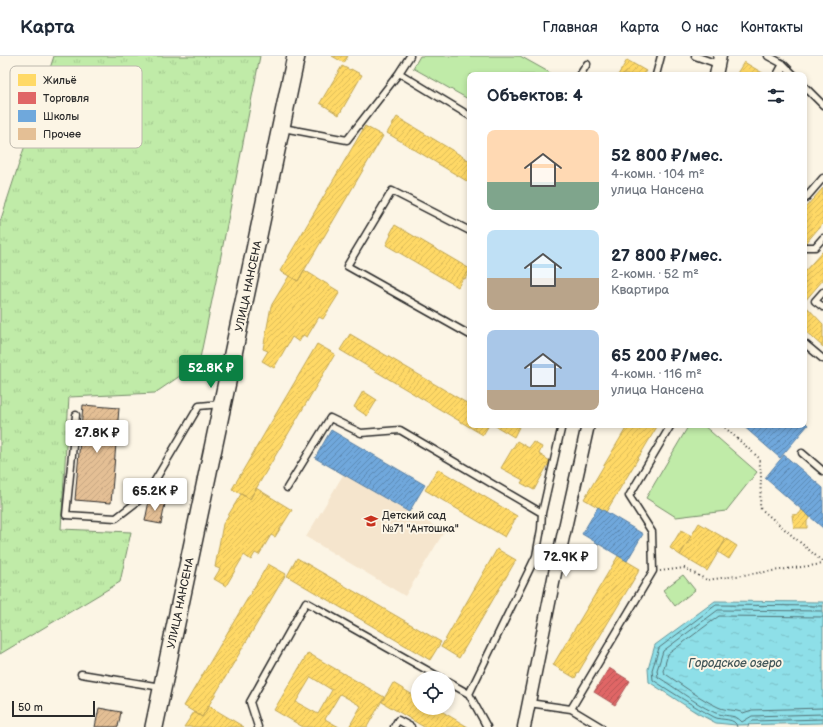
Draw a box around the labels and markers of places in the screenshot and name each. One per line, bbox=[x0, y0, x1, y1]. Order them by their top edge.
pin: 52.8K ₽ bbox=[174, 355, 248, 389]
pin: 27.8K ₽ bbox=[60, 420, 134, 454]
pin: 65.2K ₽ bbox=[118, 478, 192, 512]
place label: Детский сад №71 "Антошка" bbox=[382, 509, 459, 535]
school or university icon: Детский сад №71 "Антошка" bbox=[363, 513, 379, 529]
pin: 72.9K ₽ bbox=[529, 544, 603, 578]

